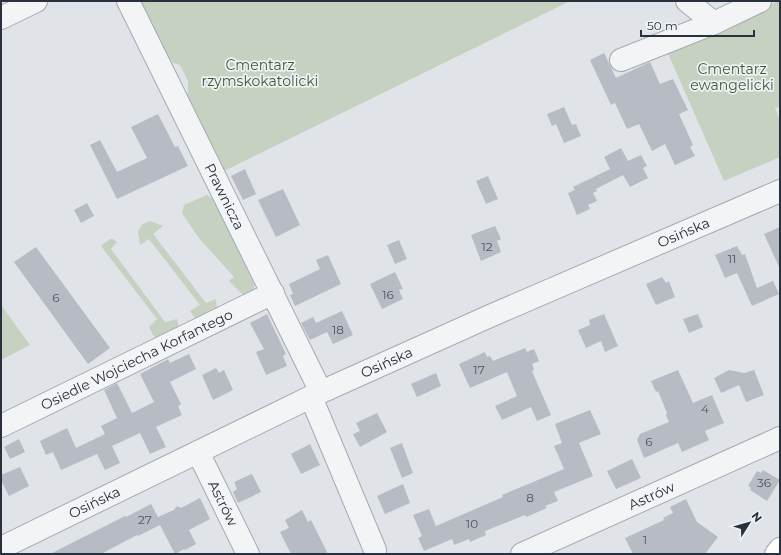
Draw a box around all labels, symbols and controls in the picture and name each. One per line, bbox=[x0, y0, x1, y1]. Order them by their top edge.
scale bar bbox=[641, 12, 754, 38]
text: 50 m bbox=[647, 18, 678, 33]
park label: Cmentarz rzymskokatolicki bbox=[202, 56, 318, 90]
park label: Cmentarz ewangelicki bbox=[690, 60, 774, 94]
street label: Prawnicza bbox=[201, 160, 248, 233]
street label: Osińska bbox=[655, 213, 712, 252]
house number: 12 bbox=[481, 239, 493, 254]
house number: 11 bbox=[728, 251, 736, 266]
house number: 16 bbox=[382, 287, 394, 302]
house number: 6 bbox=[52, 290, 60, 305]
street label: Osiedle Wojciecha Korfantego bbox=[38, 305, 236, 414]
house number: 18 bbox=[332, 322, 344, 337]
street label: Osińska bbox=[358, 343, 416, 382]
house number: 17 bbox=[473, 362, 485, 377]
house number: 4 bbox=[701, 401, 709, 416]
house number: 6 bbox=[645, 434, 653, 449]
house number: 36 bbox=[757, 475, 771, 490]
street label: Astrów bbox=[204, 477, 242, 530]
street label: Astrów bbox=[626, 477, 678, 514]
street label: Osińska bbox=[66, 482, 123, 523]
house number: 8 bbox=[526, 490, 534, 505]
north arrow bbox=[729, 503, 769, 543]
text: N bbox=[749, 509, 765, 525]
house number: 27 bbox=[138, 512, 152, 527]
house number: 10 bbox=[466, 516, 478, 531]
house number: 1 bbox=[643, 532, 647, 547]

